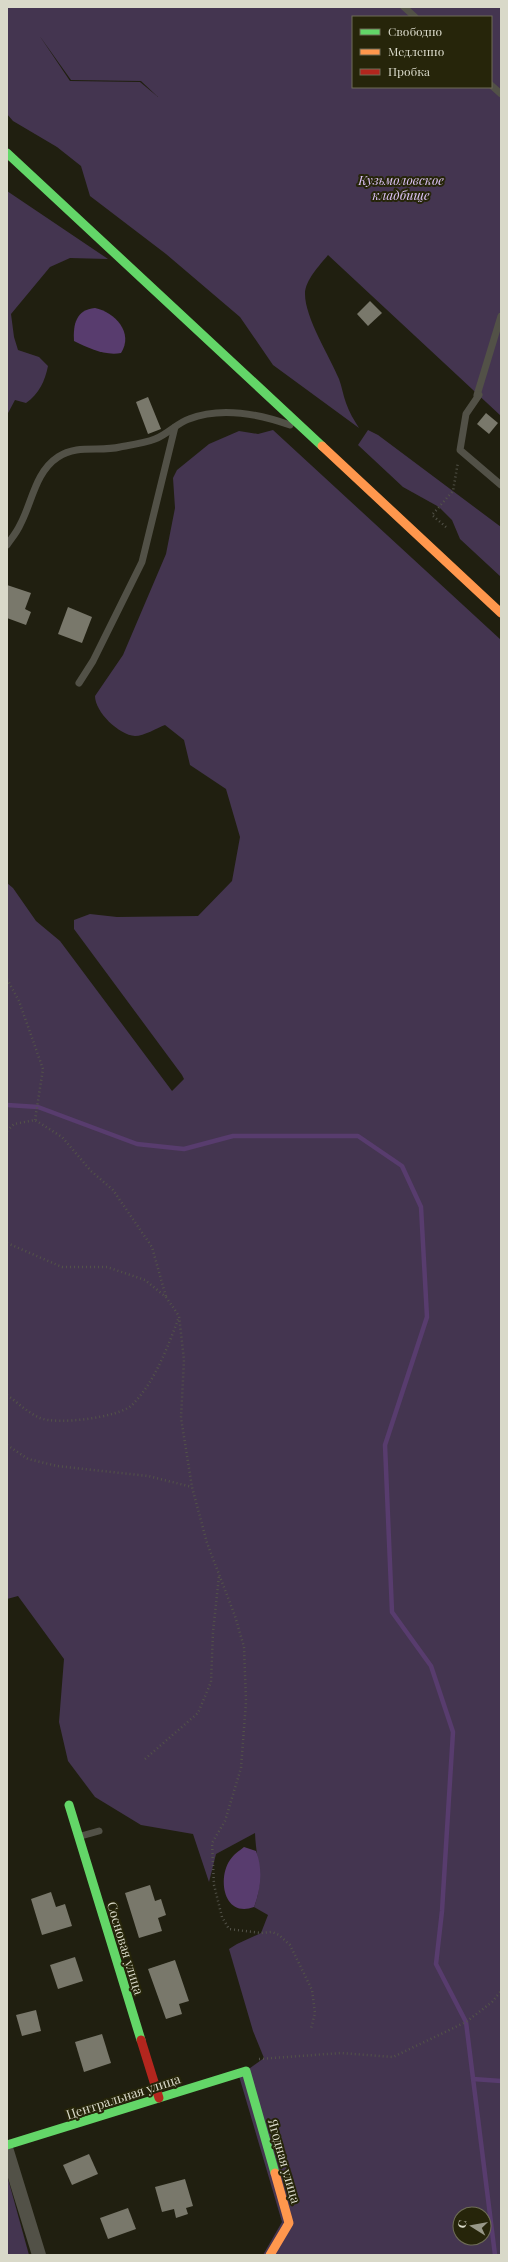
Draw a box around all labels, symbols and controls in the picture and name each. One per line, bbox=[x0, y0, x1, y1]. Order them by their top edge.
legend bbox=[352, 16, 492, 88]
text: Свободно bbox=[388, 23, 443, 39]
text: Медленно bbox=[388, 43, 445, 59]
text: Пробка bbox=[388, 63, 430, 79]
park label: Кузьмоловское кладбище bbox=[357, 171, 444, 203]
street label: Сосновая улица bbox=[104, 1899, 148, 1997]
street label: Центральная улица bbox=[64, 2069, 183, 2123]
street label: Ягодная улица bbox=[265, 2116, 305, 2206]
north arrow bbox=[452, 2206, 492, 2246]
text: С bbox=[454, 2219, 470, 2229]

